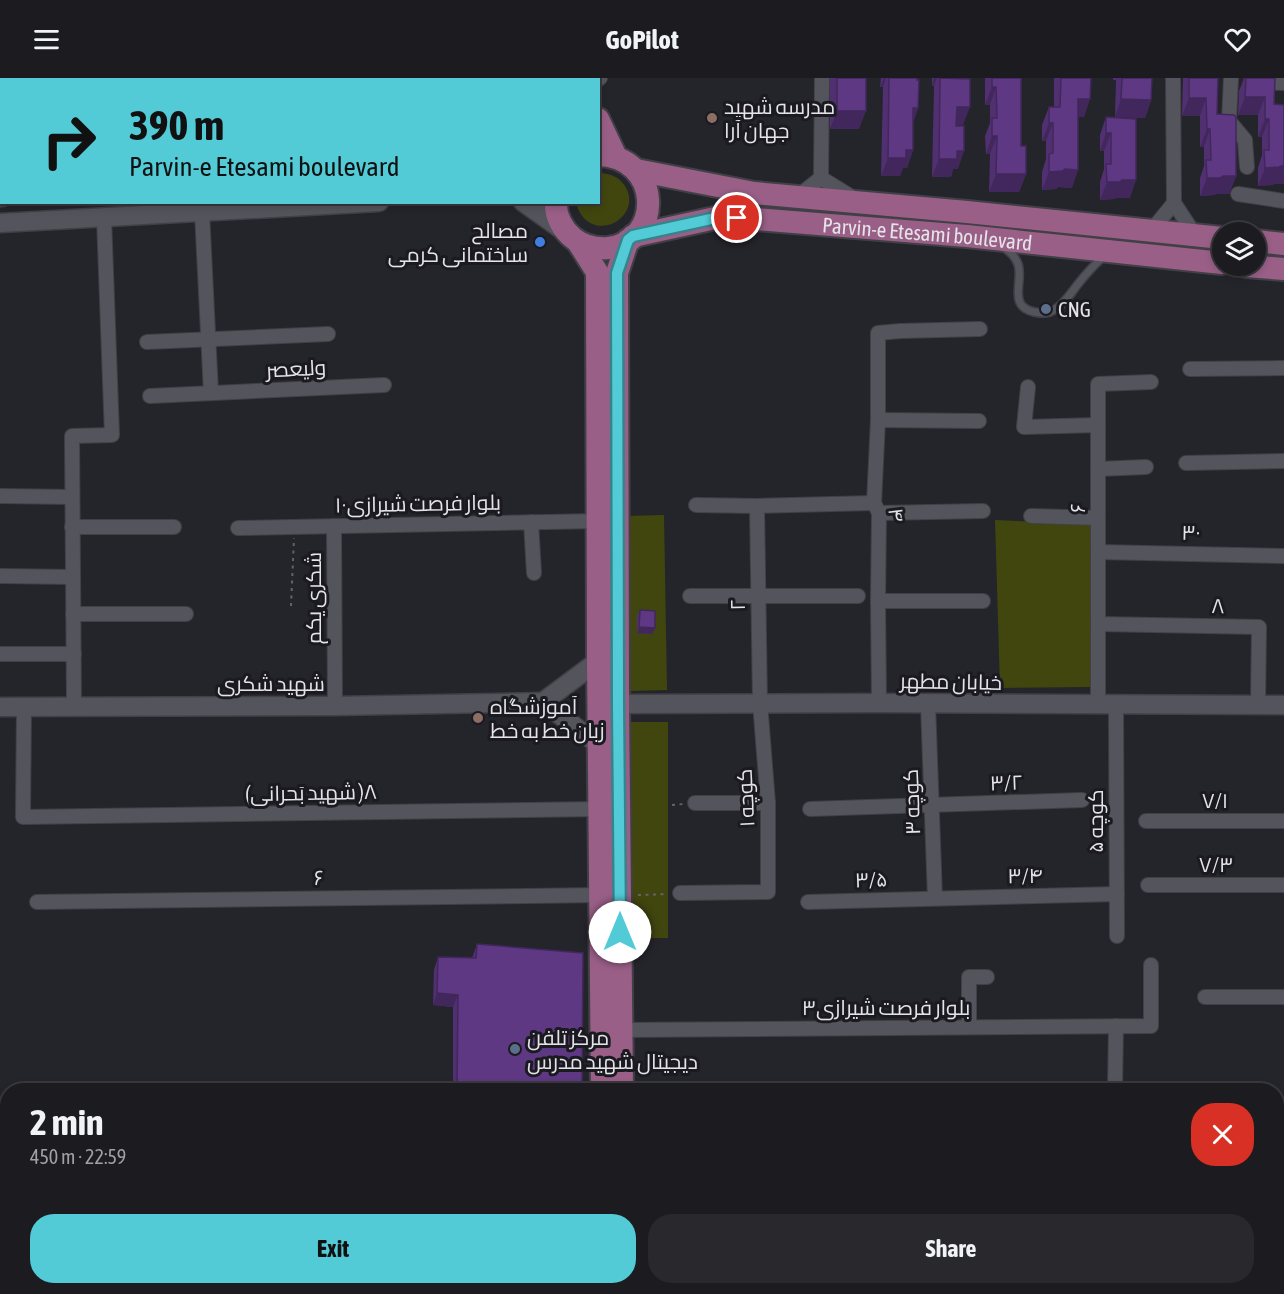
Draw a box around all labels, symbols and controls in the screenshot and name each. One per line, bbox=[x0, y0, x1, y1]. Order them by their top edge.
icon: menu bbox=[30, 23, 63, 56]
icon: heart bbox=[1221, 23, 1254, 56]
text: GoPilot bbox=[605, 24, 679, 55]
place label: مدرسه شهید جهان آرا bbox=[724, 94, 835, 144]
text: 390 m bbox=[129, 101, 224, 149]
icon: right bbox=[30, 102, 108, 180]
marker: مدرسه شهید جهان آرا bbox=[705, 111, 719, 125]
text: Parvin-e Etesami boulevard bbox=[129, 151, 400, 182]
pin bbox=[711, 192, 762, 243]
icon: arrive bbox=[720, 201, 753, 234]
street label: Parvin-e Etesami boulevard bbox=[821, 212, 1033, 255]
place label: مصالح ساختمانی کرمی bbox=[388, 218, 528, 268]
map controls bbox=[1212, 222, 1266, 276]
button: layers bbox=[1212, 222, 1266, 276]
marker: مصالح ساختمانی کرمی bbox=[533, 235, 547, 249]
place label: CNG bbox=[1058, 297, 1091, 321]
marker: CNG bbox=[1039, 302, 1053, 316]
street label: ولیعصر bbox=[264, 354, 327, 383]
street label: بلوار فرصت شیرازی۱۰ bbox=[335, 490, 501, 518]
street label: ۶ bbox=[1065, 503, 1089, 513]
street label: ۴ bbox=[884, 507, 910, 523]
street label: ۳۰ bbox=[1181, 520, 1201, 544]
street label: شکری یکم bbox=[301, 552, 328, 644]
street label: ۸ bbox=[1211, 593, 1225, 617]
street label: ۲ bbox=[725, 599, 749, 611]
street label: خیابان مطهر bbox=[899, 668, 1002, 696]
street label: شهید شکری bbox=[217, 671, 325, 697]
place label: آموزشگاه زبان خط به خط bbox=[490, 694, 604, 744]
marker: آموزشگاه زبان خط به خط bbox=[471, 711, 485, 725]
street label: کوچه ۱ bbox=[731, 768, 762, 828]
street label: کوچه ۳ bbox=[898, 768, 927, 835]
street label: ۳/۲ bbox=[989, 769, 1023, 795]
street label: (شهید بَحرانی )۸ bbox=[245, 779, 377, 807]
street label: ۷/۱ bbox=[1202, 788, 1228, 812]
street label: کوچه ۵ bbox=[1083, 789, 1110, 853]
street label: ۷/۳ bbox=[1199, 852, 1233, 876]
street label: ۳/۴ bbox=[1007, 863, 1043, 887]
street label: ۶ bbox=[314, 865, 324, 889]
street label: ۳/۵ bbox=[854, 866, 888, 892]
position arrow bbox=[588, 900, 652, 964]
street label: ۳بلوار فرصت شیرازی bbox=[802, 995, 970, 1021]
place label: مرکز تلفن دیجیتال شهید مدرس bbox=[527, 1025, 698, 1075]
marker: مرکز تلفن دیجیتال شهید مدرس bbox=[508, 1042, 522, 1056]
text: 2 min bbox=[30, 1101, 104, 1143]
button: close bbox=[1191, 1103, 1254, 1166]
text: 450 m · 22:59 bbox=[30, 1145, 126, 1168]
button: Exit bbox=[30, 1214, 636, 1283]
button: Share bbox=[648, 1214, 1254, 1283]

